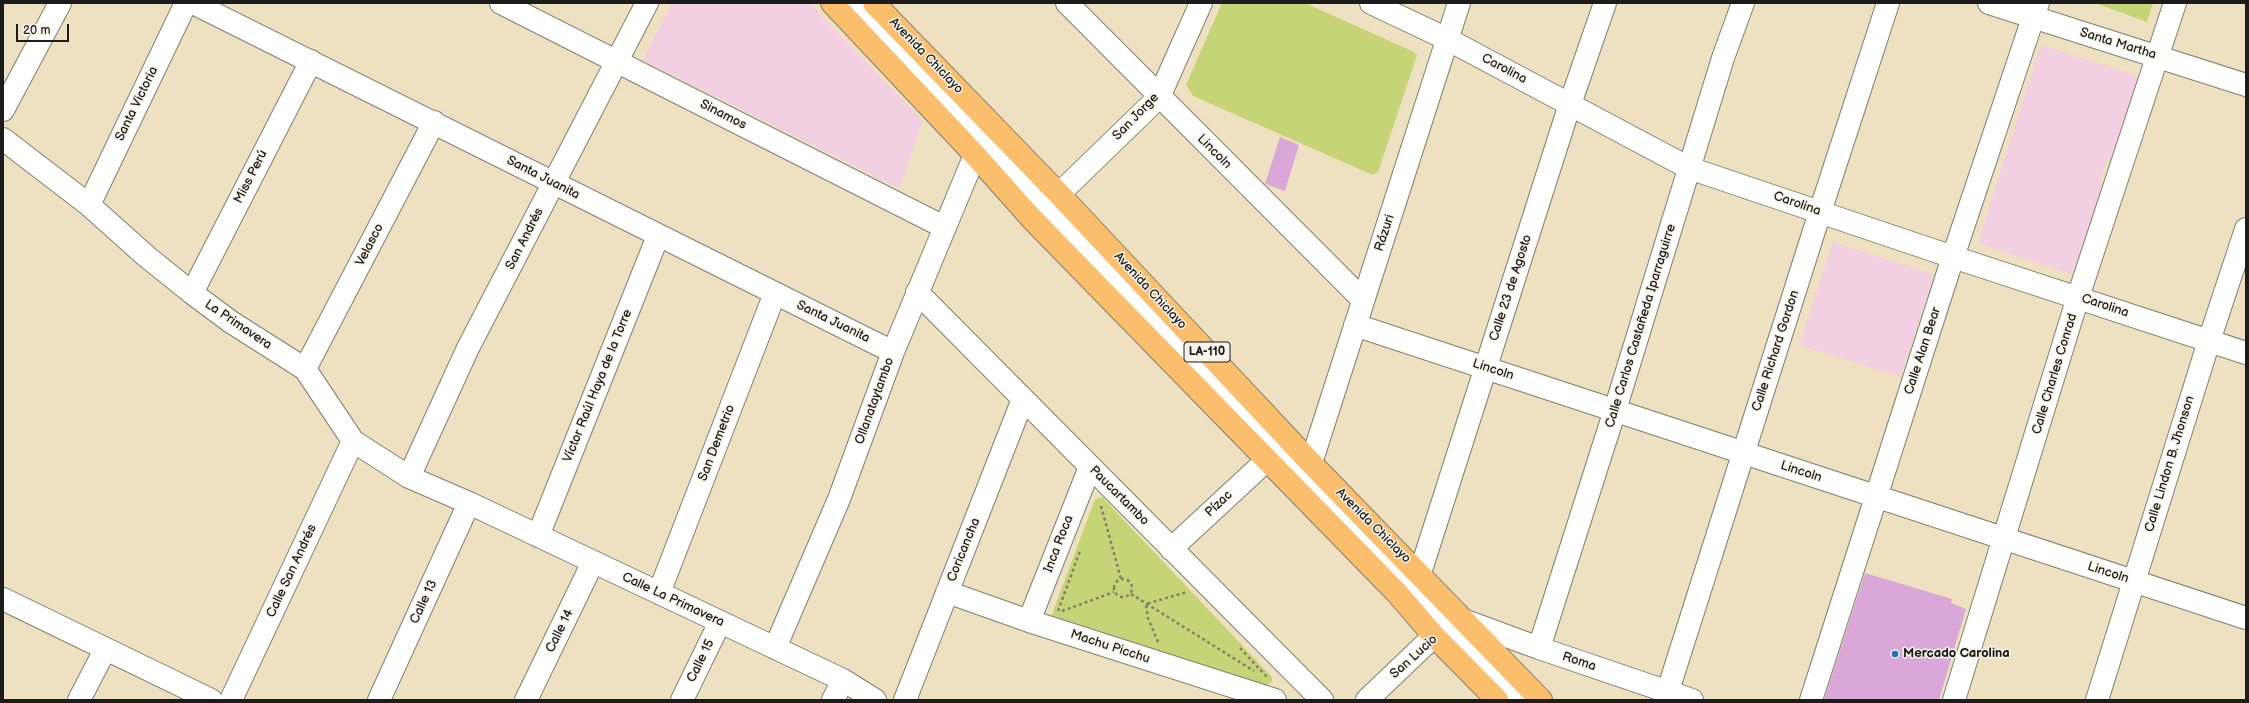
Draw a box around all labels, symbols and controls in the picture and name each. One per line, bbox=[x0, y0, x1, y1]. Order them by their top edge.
street label: Avenida Chiclayo bbox=[886, 15, 966, 97]
scale bar bbox=[18, 16, 71, 42]
text: 20 m bbox=[23, 23, 50, 38]
street label: Santa Martha bbox=[2078, 25, 2158, 63]
street label: Carolina bbox=[1479, 51, 1529, 87]
street label: Santa Victoria bbox=[112, 64, 162, 144]
street label: San Jorge bbox=[1110, 90, 1162, 144]
street label: Sinamos bbox=[697, 97, 749, 133]
street label: Lincoln bbox=[1194, 132, 1234, 172]
street label: Miss Perú bbox=[231, 148, 271, 206]
street label: Santa Juanita bbox=[504, 153, 582, 203]
street label: Carolina bbox=[1771, 189, 1823, 219]
street label: San Andrés bbox=[503, 205, 547, 273]
street label: Rázuri bbox=[1372, 213, 1398, 253]
street label: Velasco bbox=[353, 221, 387, 269]
street label: Calle Carlos Castañeda Iparraguirre bbox=[1602, 222, 1680, 430]
street label: Calle 23 de Agosto bbox=[1486, 233, 1536, 343]
street label: Avenida Chiclayo bbox=[1110, 249, 1190, 333]
street label: Calle Richard Gordon bbox=[1749, 288, 1803, 414]
street label: Carolina bbox=[2079, 291, 2131, 321]
street label: La Primavera bbox=[201, 297, 275, 353]
street label: Santa Juanita bbox=[794, 298, 872, 346]
street label: Calle Alan Bear bbox=[1901, 305, 1945, 397]
street label: Víctor Raúl Haya de la Torre bbox=[560, 307, 636, 465]
street label: Calle Charles Conrad bbox=[2029, 312, 2081, 436]
road number: LA-110 bbox=[1184, 342, 1230, 362]
street label: Ollanataytambo bbox=[852, 356, 898, 446]
street label: Lincoln bbox=[1470, 356, 1516, 384]
street label: Calle Lindon B. Jhonson bbox=[2142, 394, 2198, 534]
street label: San Demetrio bbox=[695, 403, 739, 483]
street label: Lincoln bbox=[1778, 458, 1824, 486]
street label: Paucartambo bbox=[1086, 463, 1152, 529]
street label: Avenida Chiclayo bbox=[1332, 485, 1414, 567]
street label: Pízac bbox=[1202, 488, 1236, 520]
street label: Inca Roca bbox=[1041, 513, 1077, 575]
street label: Coricancha bbox=[944, 516, 984, 584]
street label: Calle San Andrés bbox=[264, 522, 320, 620]
street label: Lincoln bbox=[2085, 559, 2131, 587]
street label: Calle La Primavera bbox=[619, 569, 727, 631]
street label: Calle 13 bbox=[407, 578, 441, 626]
street label: Calle 14 bbox=[543, 607, 577, 655]
street label: Machu Picchu bbox=[1068, 627, 1152, 667]
street label: San Lucio bbox=[1387, 632, 1441, 682]
street label: Calle 15 bbox=[684, 637, 718, 685]
place label: Mercado Carolina bbox=[1903, 646, 2010, 662]
street label: Roma bbox=[1560, 649, 1598, 675]
marker: Mercado Carolina bbox=[1890, 649, 1900, 659]

